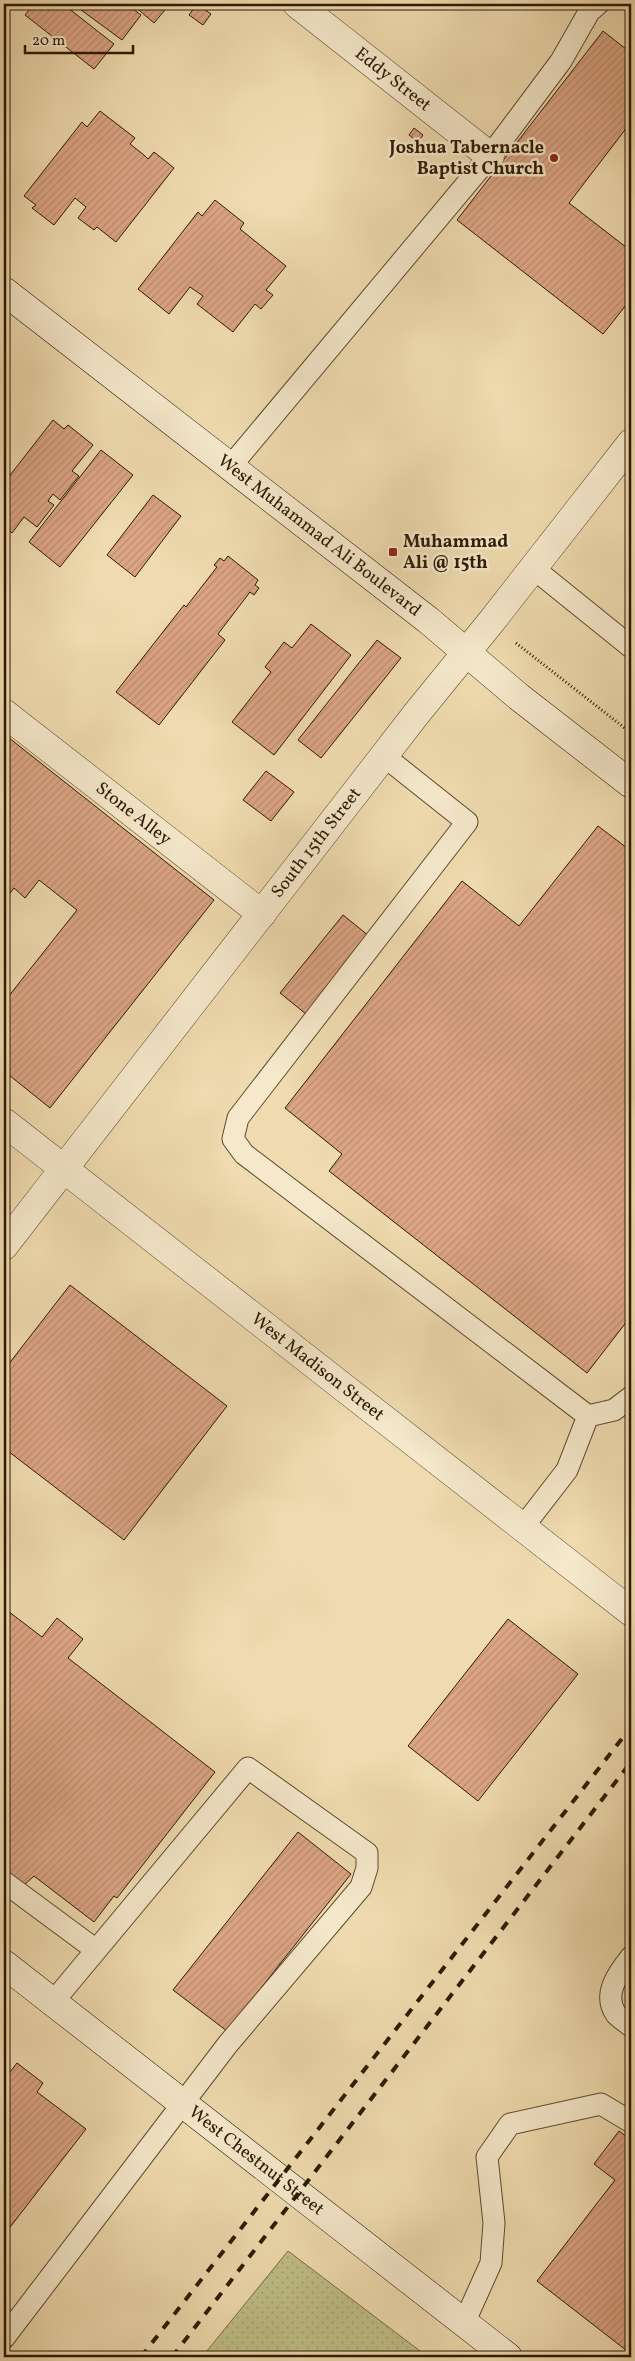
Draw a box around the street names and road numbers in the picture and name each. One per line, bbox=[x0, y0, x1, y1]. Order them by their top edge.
street label: Eddy Street bbox=[349, 41, 436, 118]
street label: West Muhammad Ali Boulevard bbox=[212, 449, 426, 623]
street label: Stone Alley bbox=[90, 776, 177, 852]
street label: South 15th Street bbox=[265, 782, 367, 903]
street label: West Madison Street bbox=[246, 1307, 390, 1427]
street label: West Chestnut Street bbox=[183, 2100, 329, 2222]

